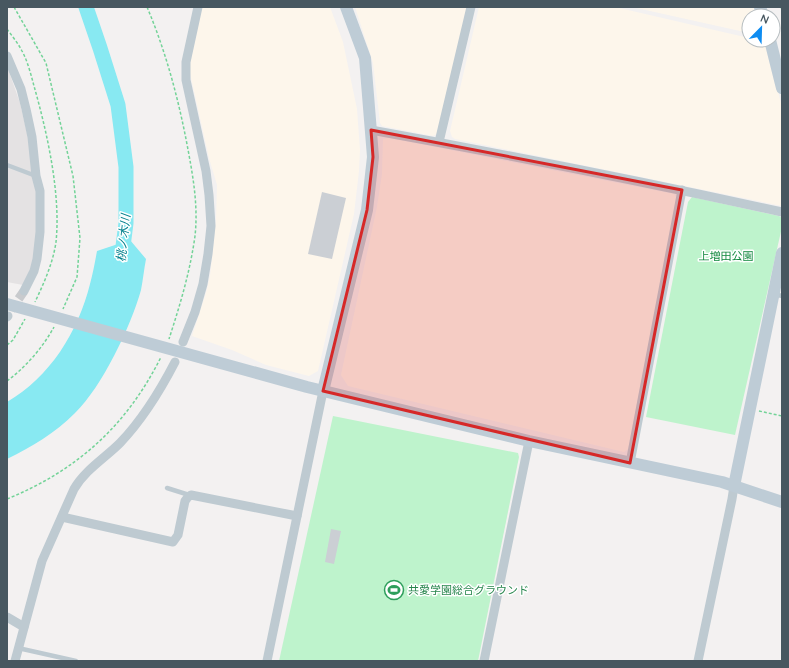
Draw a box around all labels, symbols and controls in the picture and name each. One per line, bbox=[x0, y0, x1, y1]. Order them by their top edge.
north arrow bbox=[741, 8, 781, 48]
text: N bbox=[758, 11, 771, 27]
water label: 桃ノ木川 bbox=[113, 211, 133, 263]
park label: 上増田公園 bbox=[699, 249, 754, 263]
sports icon: 共愛学園総合グラウンド bbox=[383, 579, 405, 601]
place label: 共愛学園総合グラウンド bbox=[408, 583, 529, 597]

